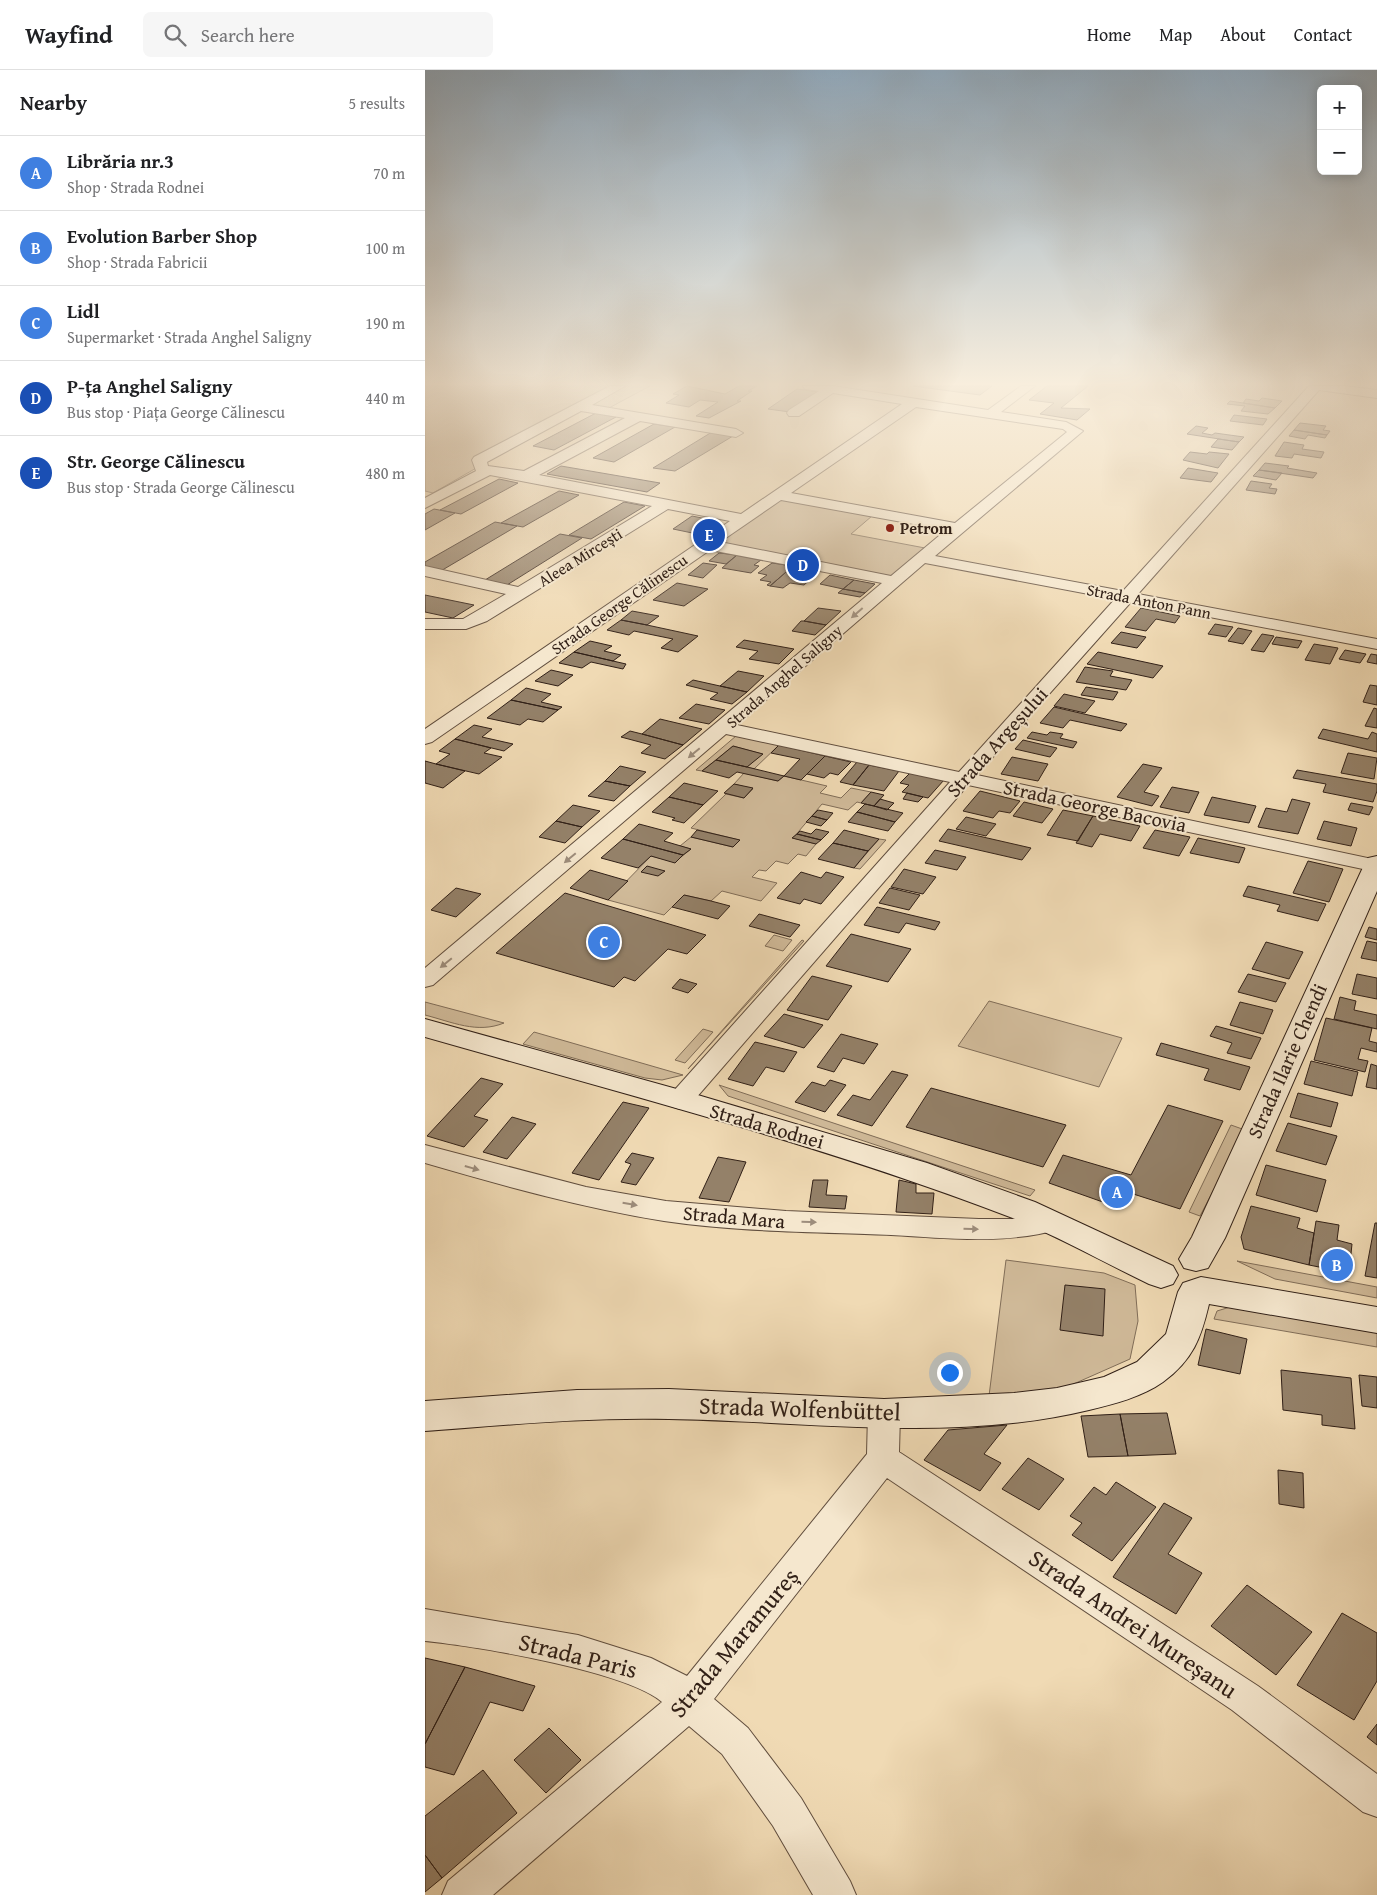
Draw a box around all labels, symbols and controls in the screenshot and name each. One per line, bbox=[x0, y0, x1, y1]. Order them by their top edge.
search box bbox=[143, 12, 493, 57]
text: Wayfind bbox=[25, 17, 113, 52]
icon: search bbox=[161, 21, 189, 49]
text: Search here bbox=[201, 21, 295, 49]
text: Home bbox=[1087, 21, 1131, 48]
text: Map bbox=[1159, 21, 1192, 48]
text: About bbox=[1220, 21, 1266, 48]
text: Contact bbox=[1294, 21, 1352, 48]
map controls bbox=[1317, 85, 1362, 175]
button: + bbox=[1317, 85, 1362, 130]
text: Nearby bbox=[20, 87, 87, 118]
text: 5 results bbox=[348, 91, 405, 115]
button: − bbox=[1317, 130, 1362, 175]
text: Librăria nr.3 bbox=[67, 147, 174, 175]
text: A bbox=[31, 161, 41, 185]
text: 70 m bbox=[373, 161, 405, 185]
text: Shop · Strada Rodnei bbox=[67, 175, 204, 199]
text: Evolution Barber Shop bbox=[67, 222, 257, 250]
text: B bbox=[31, 236, 41, 260]
text: 100 m bbox=[365, 236, 405, 260]
text: Shop · Strada Fabricii bbox=[67, 250, 208, 274]
text: Lidl bbox=[67, 297, 100, 325]
text: C bbox=[31, 311, 41, 335]
text: 190 m bbox=[365, 311, 405, 335]
text: Supermarket · Strada Anghel Saligny bbox=[67, 325, 312, 349]
text: P-ța Anghel Saligny bbox=[67, 372, 233, 400]
text: D bbox=[31, 386, 41, 410]
text: 440 m bbox=[365, 386, 405, 410]
text: Bus stop · Piața George Călinescu bbox=[67, 400, 285, 424]
text: Str. George Călinescu bbox=[67, 447, 245, 475]
text: E bbox=[32, 461, 40, 485]
text: 480 m bbox=[365, 461, 405, 485]
text: Bus stop · Strada George Călinescu bbox=[67, 475, 295, 499]
pin: E bbox=[693, 516, 725, 554]
place label: Petrom bbox=[900, 516, 953, 540]
street label: Aleea Mircești bbox=[533, 521, 627, 592]
marker: Petrom bbox=[884, 522, 896, 534]
pin: D bbox=[787, 546, 819, 584]
street label: Strada George Călinescu bbox=[546, 548, 692, 660]
street label: Strada Anton Pann bbox=[1085, 577, 1213, 625]
one-way arrow bbox=[852, 607, 864, 619]
street label: Strada Anghel Saligny bbox=[720, 619, 848, 733]
street label: Strada Argeșului bbox=[939, 680, 1054, 803]
one-way arrow bbox=[688, 748, 701, 759]
street label: Strada George Bacovia bbox=[1001, 772, 1190, 839]
one-way arrow bbox=[564, 853, 577, 864]
pin: C bbox=[588, 923, 620, 961]
one-way arrow bbox=[440, 958, 453, 969]
street label: Strada Ilarie Chendi bbox=[1239, 978, 1334, 1143]
street label: Strada Rodnei bbox=[707, 1095, 828, 1156]
one-way arrow bbox=[464, 1164, 479, 1172]
pin: A bbox=[1101, 1173, 1133, 1211]
street label: Strada Mara bbox=[682, 1198, 787, 1235]
one-way arrow bbox=[622, 1201, 638, 1209]
one-way arrow bbox=[801, 1219, 817, 1227]
one-way arrow bbox=[964, 1225, 980, 1233]
pin: B bbox=[1321, 1246, 1353, 1284]
your location bbox=[937, 1360, 963, 1386]
street label: Strada Wolfenbüttel bbox=[699, 1387, 902, 1430]
street label: Strada Andrei Mureșanu bbox=[1022, 1541, 1245, 1707]
street label: Strada Maramureș bbox=[661, 1560, 807, 1725]
street label: Strada Paris bbox=[515, 1624, 641, 1687]

